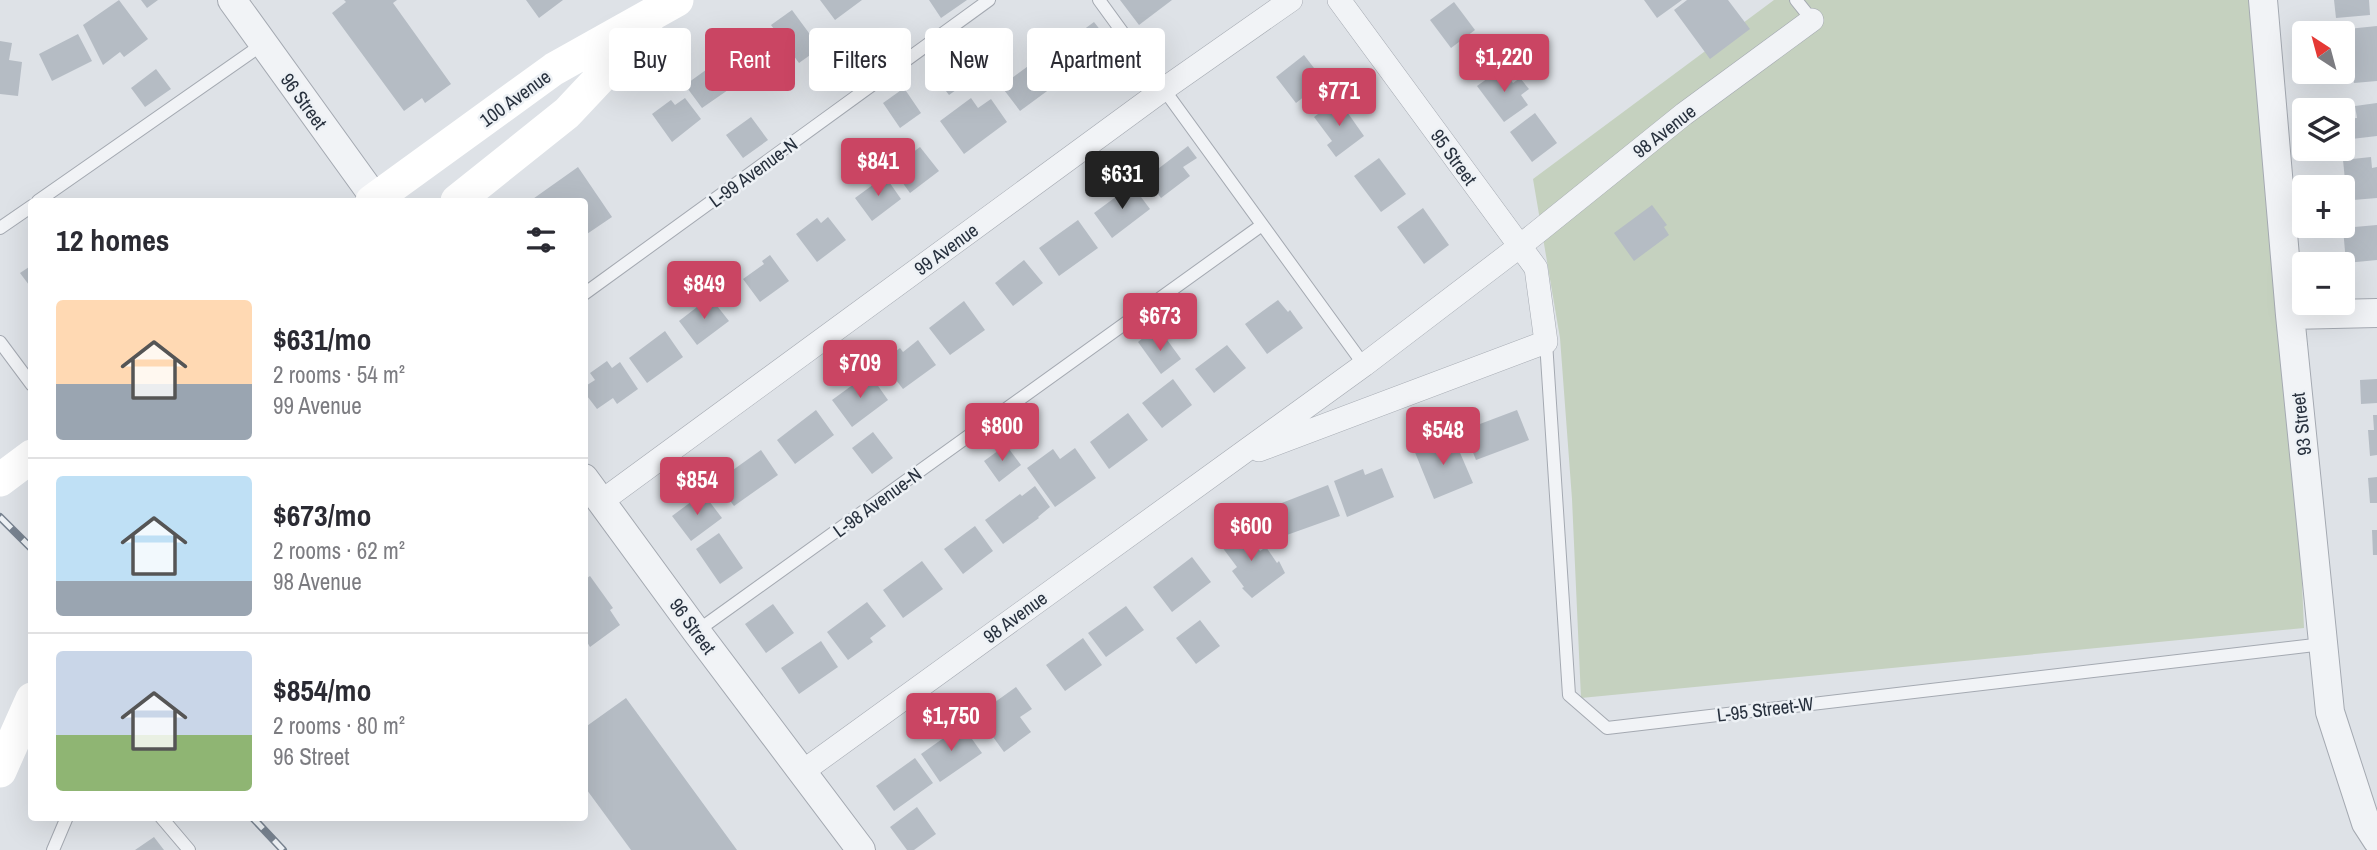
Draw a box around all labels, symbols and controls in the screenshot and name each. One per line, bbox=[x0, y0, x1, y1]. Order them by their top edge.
north arrow bbox=[2292, 21, 2356, 84]
map controls bbox=[2292, 21, 2355, 315]
chip: Buy bbox=[609, 28, 691, 91]
chip: Rent bbox=[705, 28, 795, 91]
chip: Filters bbox=[809, 28, 911, 91]
chip: New bbox=[925, 28, 1013, 91]
chip: Apartment bbox=[1027, 28, 1165, 91]
pin: $1,220 bbox=[1447, 34, 1561, 94]
text: $1,220 bbox=[1475, 41, 1533, 72]
street label: 100 Avenue bbox=[474, 63, 556, 133]
street label: 96 Street bbox=[275, 68, 333, 135]
pin: $771 bbox=[1298, 68, 1380, 128]
text: $771 bbox=[1318, 75, 1360, 106]
street label: 98 Avenue bbox=[1627, 98, 1701, 164]
button: layers bbox=[2292, 98, 2355, 161]
street label: 95 Street bbox=[1425, 124, 1483, 191]
street label: L-99 Avenue-N bbox=[703, 131, 803, 213]
pin: $841 bbox=[837, 138, 919, 198]
text: $841 bbox=[857, 145, 899, 176]
pin: $631 bbox=[1081, 152, 1163, 211]
text: $631 bbox=[1101, 158, 1143, 189]
button: + bbox=[2292, 175, 2355, 238]
street label: 99 Avenue bbox=[909, 217, 983, 281]
text: 12 homes bbox=[56, 220, 170, 260]
icon: filters bbox=[522, 221, 560, 259]
button: − bbox=[2292, 252, 2355, 315]
pin: $849 bbox=[663, 262, 745, 321]
text: $849 bbox=[683, 268, 725, 299]
pin: $673 bbox=[1119, 294, 1201, 353]
text: $673 bbox=[1139, 300, 1181, 331]
text: $631/mo bbox=[273, 319, 371, 359]
icon: home bbox=[112, 328, 196, 412]
pin: $709 bbox=[819, 340, 901, 400]
text: $709 bbox=[839, 347, 881, 378]
text: 2 rooms · 54 m² bbox=[273, 359, 405, 390]
text: 99 Avenue bbox=[273, 390, 362, 421]
street label: 93 Street bbox=[2285, 391, 2317, 457]
pin: $800 bbox=[961, 404, 1043, 463]
pin: $548 bbox=[1402, 407, 1484, 467]
text: $800 bbox=[981, 410, 1023, 441]
text: $548 bbox=[1422, 414, 1464, 445]
pin: $854 bbox=[656, 458, 738, 517]
street label: L-98 Avenue-N bbox=[827, 461, 927, 543]
text: $854 bbox=[676, 464, 718, 495]
text: $673/mo bbox=[273, 495, 371, 535]
icon: home bbox=[112, 504, 196, 588]
pin: $600 bbox=[1210, 504, 1292, 563]
text: $600 bbox=[1230, 510, 1272, 541]
text: 2 rooms · 62 m² bbox=[273, 535, 405, 566]
text: 98 Avenue bbox=[273, 566, 362, 597]
street label: 98 Avenue bbox=[978, 585, 1052, 649]
street label: 96 Street bbox=[664, 593, 722, 660]
text: $854/mo bbox=[273, 670, 371, 710]
icon: home bbox=[112, 679, 196, 763]
street label: L-95 Street-W bbox=[1715, 690, 1815, 728]
pin: $1,750 bbox=[894, 694, 1008, 753]
text: $1,750 bbox=[922, 700, 980, 731]
text: 2 rooms · 80 m² bbox=[273, 710, 405, 741]
text: 96 Street bbox=[273, 741, 350, 772]

